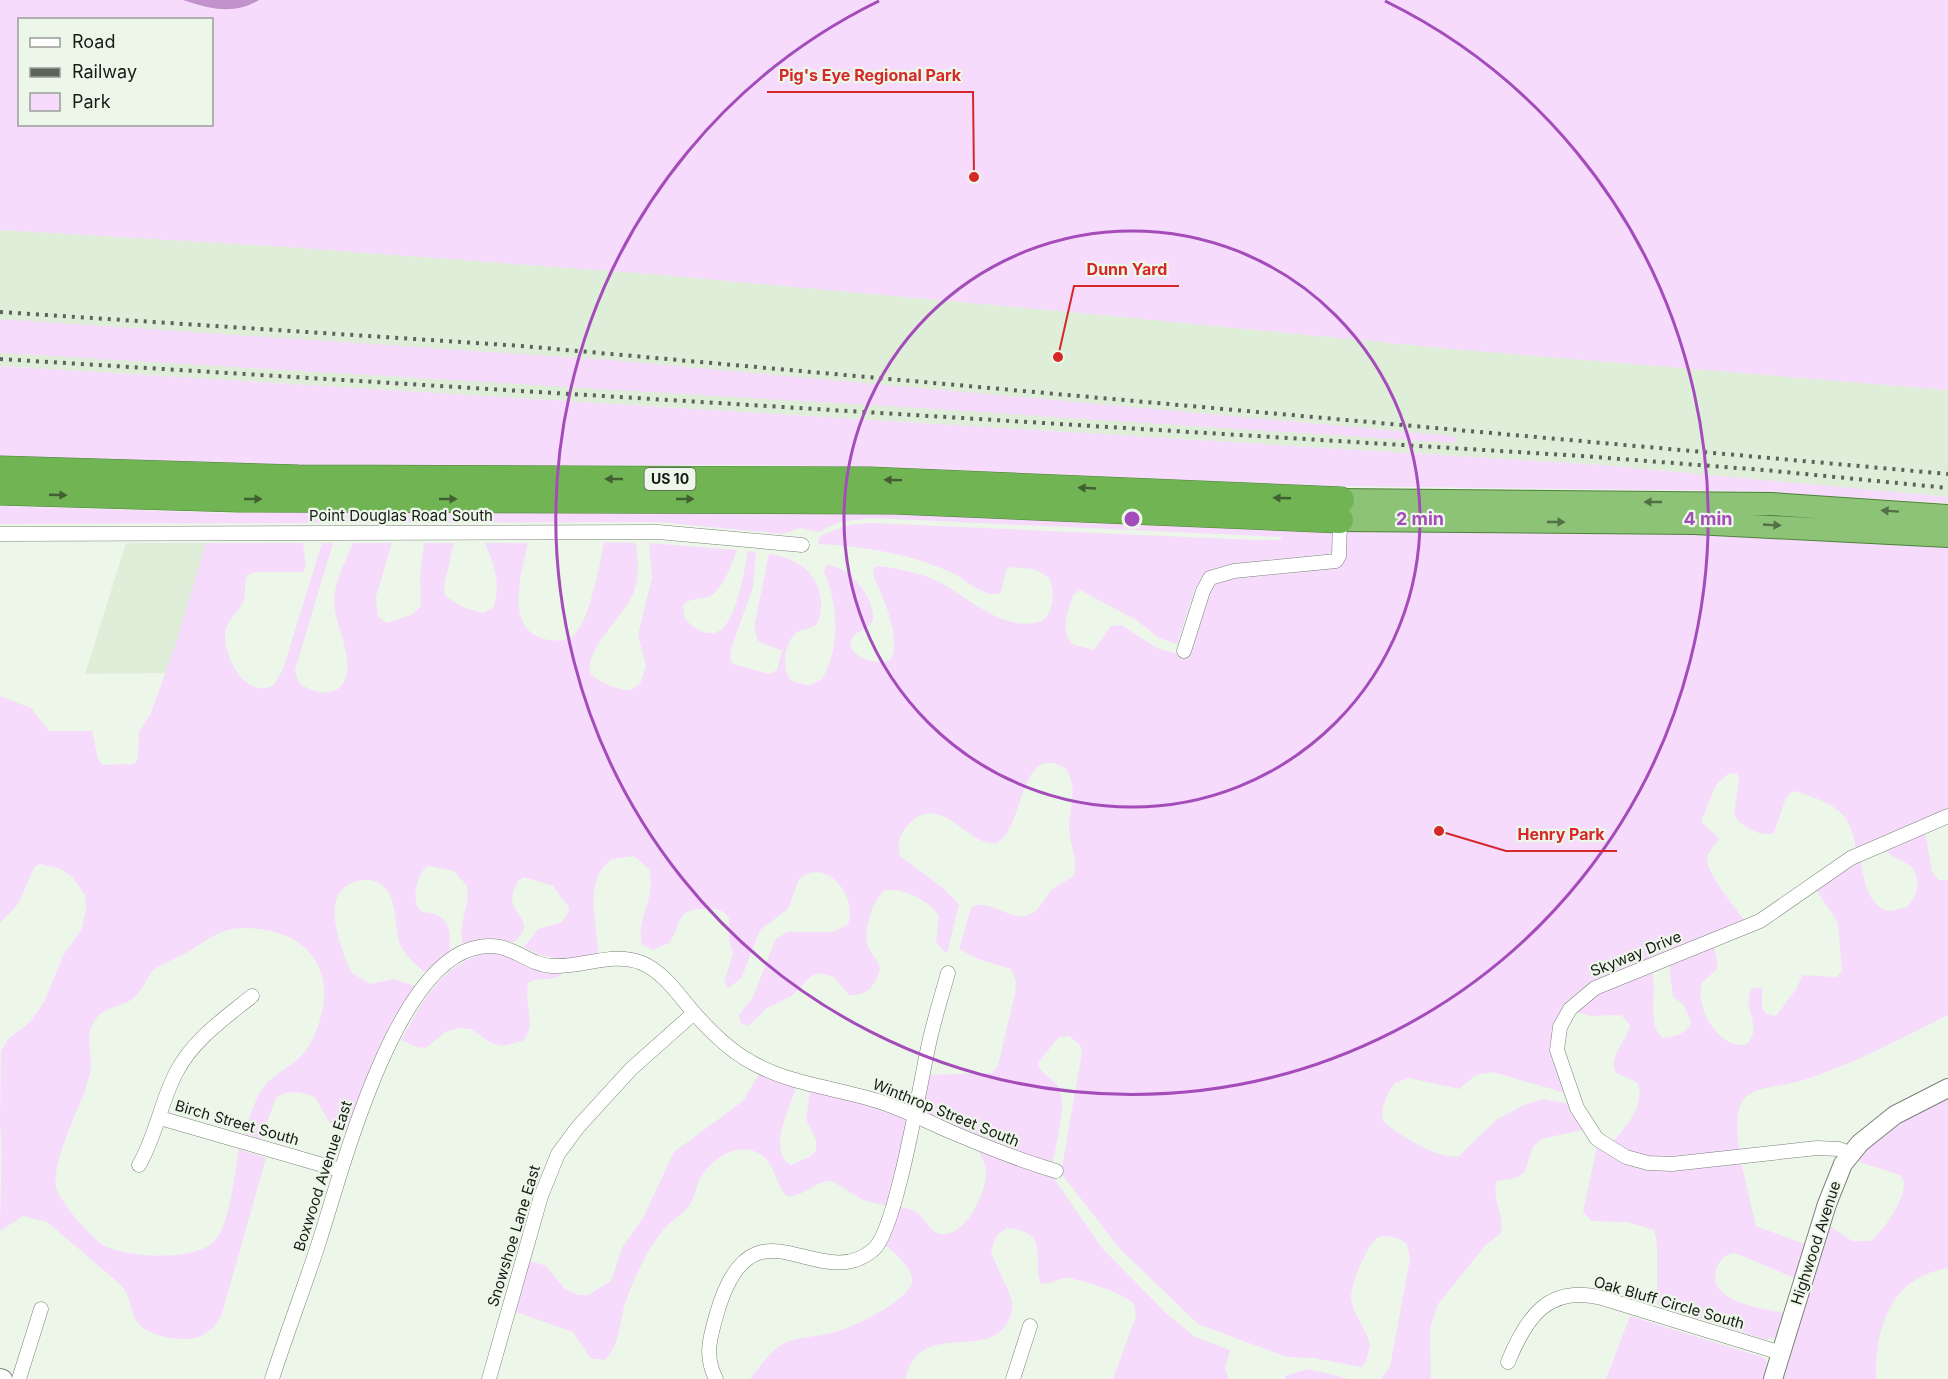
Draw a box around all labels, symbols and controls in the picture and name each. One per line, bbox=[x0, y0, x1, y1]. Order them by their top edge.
legend bbox=[18, 18, 213, 126]
text: Road bbox=[72, 31, 115, 52]
callout: Pig's Eye Regional Park bbox=[767, 58, 973, 92]
text: Railway bbox=[72, 61, 137, 82]
text: Pig's Eye Regional Park bbox=[779, 65, 962, 85]
text: Park bbox=[72, 91, 111, 112]
callout: Dunn Yard bbox=[1074, 252, 1179, 286]
text: Dunn Yard bbox=[1087, 259, 1167, 279]
road number: US 10 bbox=[644, 468, 696, 490]
one-way arrow bbox=[604, 474, 623, 484]
one-way arrow bbox=[883, 476, 902, 485]
one-way arrow bbox=[1078, 484, 1097, 493]
one-way arrow bbox=[49, 490, 68, 500]
one-way arrow bbox=[1273, 493, 1292, 503]
one-way arrow bbox=[244, 494, 263, 504]
one-way arrow bbox=[439, 494, 458, 504]
one-way arrow bbox=[676, 494, 695, 504]
one-way arrow bbox=[1643, 497, 1662, 507]
street label: Point Douglas Road South bbox=[309, 506, 493, 525]
one-way arrow bbox=[1880, 506, 1899, 516]
text: 2 min bbox=[1396, 508, 1444, 529]
text: 4 min bbox=[1684, 508, 1732, 529]
centre of rings bbox=[1122, 509, 1142, 529]
one-way arrow bbox=[1547, 517, 1566, 527]
one-way arrow bbox=[1763, 521, 1782, 530]
callout: Henry Park bbox=[1506, 817, 1617, 851]
text: Henry Park bbox=[1517, 824, 1605, 844]
street label: Skyway Drive bbox=[1587, 927, 1684, 980]
street label: Winthrop Street South bbox=[870, 1074, 1022, 1151]
street label: Birch Street South bbox=[173, 1096, 301, 1149]
street label: Boxwood Avenue East bbox=[289, 1098, 356, 1254]
street label: Snowshoe Lane East bbox=[483, 1163, 544, 1309]
street label: Highwood Avenue bbox=[1787, 1179, 1844, 1307]
street label: Oak Bluff Circle South bbox=[1592, 1272, 1747, 1333]

